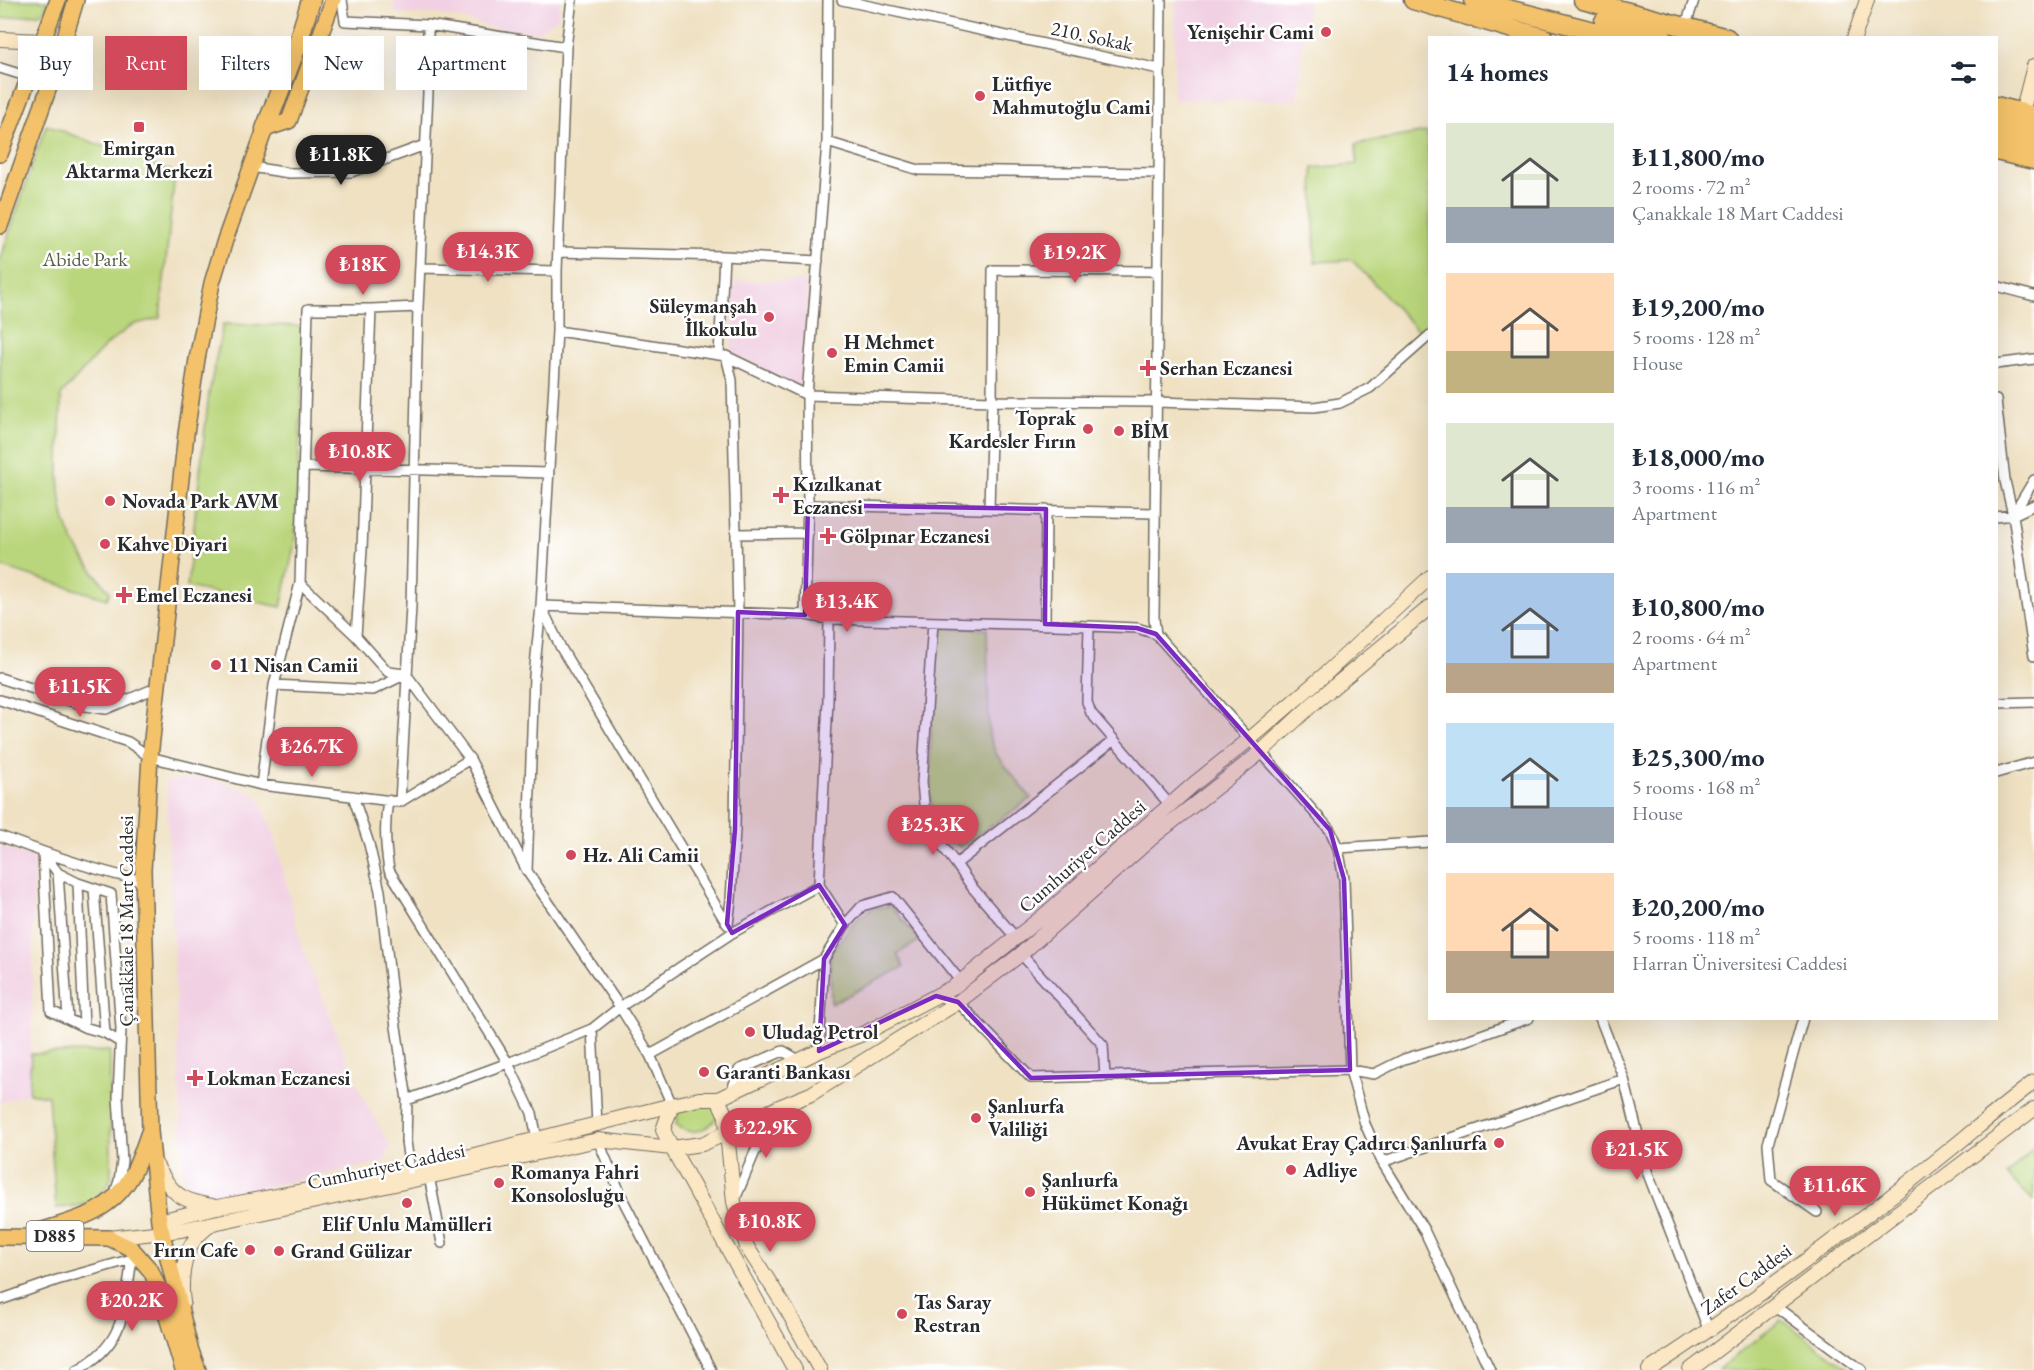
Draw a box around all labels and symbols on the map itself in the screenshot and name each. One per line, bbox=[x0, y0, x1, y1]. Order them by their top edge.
street label: 210. Sokak bbox=[1049, 15, 1136, 57]
place label: Yenişehir Cami bbox=[1187, 19, 1314, 45]
marker: Yenişehir Cami bbox=[1319, 25, 1333, 39]
place label: Lütfiye Mahmutoğlu Cami bbox=[992, 71, 1151, 120]
marker: Lütfiye Mahmutoğlu Cami bbox=[973, 89, 987, 103]
marker: Emirgan Aktarma Merkezi bbox=[132, 120, 146, 134]
place label: Emirgan Aktarma Merkezi bbox=[64, 135, 213, 184]
pin: ₺11.8K bbox=[292, 135, 390, 186]
pin: ₺14.3K bbox=[439, 232, 537, 283]
pin: ₺19.2K bbox=[1026, 233, 1124, 284]
pin: ₺18K bbox=[327, 245, 399, 296]
park label: Abide Park bbox=[41, 246, 128, 272]
place label: Süleymanşah İlkokulu bbox=[649, 293, 757, 342]
marker: Süleymanşah İlkokulu bbox=[762, 310, 776, 324]
place label: H Mehmet Emin Camii bbox=[844, 329, 944, 378]
marker: H Mehmet Emin Camii bbox=[825, 346, 839, 360]
place label: Serhan Eczanesi bbox=[1160, 355, 1293, 381]
marker: Serhan Eczanesi bbox=[1141, 361, 1155, 375]
place label: Toprak Kardesler Fırın bbox=[949, 405, 1077, 454]
place label: BİM bbox=[1131, 418, 1169, 444]
marker: Toprak Kardesler Fırın bbox=[1081, 422, 1095, 436]
marker: BİM bbox=[1112, 424, 1126, 438]
pin: ₺10.8K bbox=[311, 432, 409, 483]
place label: Kızılkanat Eczanesi bbox=[793, 471, 882, 520]
place label: Novada Park AVM bbox=[122, 488, 279, 514]
marker: Kızılkanat Eczanesi bbox=[774, 488, 788, 502]
marker: Novada Park AVM bbox=[103, 494, 117, 508]
place label: Gölpınar Eczanesi bbox=[840, 523, 990, 549]
marker: Gölpınar Eczanesi bbox=[821, 529, 835, 543]
place label: Kahve Diyari bbox=[117, 531, 228, 557]
marker: Kahve Diyari bbox=[98, 537, 112, 551]
place label: Emel Eczanesi bbox=[136, 582, 252, 608]
pin: ₺13.4K bbox=[798, 582, 896, 633]
marker: Emel Eczanesi bbox=[117, 588, 131, 602]
place label: 11 Nisan Camii bbox=[228, 652, 358, 678]
marker: 11 Nisan Camii bbox=[209, 658, 223, 672]
pin: ₺11.5K bbox=[31, 667, 129, 718]
pin: ₺26.7K bbox=[263, 727, 361, 778]
street label: Cumhuriyet Caddesi bbox=[1013, 793, 1151, 919]
pin: ₺25.3K bbox=[884, 805, 982, 856]
street label: Çanakkale 18 Mart Caddesi bbox=[113, 815, 139, 1027]
place label: Hz. Ali Camii bbox=[583, 842, 699, 868]
marker: Hz. Ali Camii bbox=[564, 848, 578, 862]
place label: Uludağ Petrol bbox=[762, 1019, 879, 1045]
marker: Uludağ Petrol bbox=[743, 1025, 757, 1039]
place label: Garanti Bankası bbox=[716, 1059, 851, 1085]
place label: Lokman Eczanesi bbox=[207, 1065, 351, 1091]
marker: Garanti Bankası bbox=[697, 1065, 711, 1079]
marker: Lokman Eczanesi bbox=[188, 1071, 202, 1085]
place label: Şanlıurfa Valiliği bbox=[988, 1093, 1065, 1142]
pin: ₺22.9K bbox=[717, 1108, 815, 1159]
marker: Şanlıurfa Valiliği bbox=[969, 1111, 983, 1125]
place label: Avukat Eray Çadırcı Şanlıurfa bbox=[1235, 1130, 1487, 1156]
pin: ₺21.5K bbox=[1588, 1130, 1686, 1181]
marker: Avukat Eray Çadırcı Şanlıurfa bbox=[1492, 1136, 1506, 1150]
street label: Cumhuriyet Caddesi bbox=[305, 1137, 467, 1195]
place label: Adliye bbox=[1302, 1157, 1357, 1183]
place label: Romanya Fahri Konsolosluğu bbox=[511, 1159, 639, 1208]
marker: Adliye bbox=[1284, 1163, 1298, 1177]
pin: ₺11.6K bbox=[1786, 1166, 1884, 1217]
place label: Şanlıurfa Hükümet Konağı bbox=[1042, 1167, 1188, 1216]
marker: Romanya Fahri Konsolosluğu bbox=[492, 1176, 506, 1190]
marker: Şanlıurfa Hükümet Konağı bbox=[1023, 1185, 1037, 1199]
marker: Elif Unlu Mamülleri bbox=[400, 1196, 414, 1210]
pin: ₺10.8K bbox=[721, 1202, 819, 1253]
place label: Elif Unlu Mamülleri bbox=[322, 1211, 492, 1237]
road number: D885 bbox=[26, 1221, 84, 1251]
place label: Fırın Cafe bbox=[153, 1237, 238, 1263]
street label: Zafer Caddesi bbox=[1695, 1237, 1797, 1321]
place label: Grand Gülizar bbox=[291, 1238, 413, 1264]
marker: Fırın Cafe bbox=[243, 1243, 257, 1257]
marker: Grand Gülizar bbox=[272, 1244, 286, 1258]
pin: ₺20.2K bbox=[83, 1281, 181, 1332]
place label: Tas Saray Restran bbox=[914, 1289, 992, 1338]
marker: Tas Saray Restran bbox=[895, 1307, 909, 1321]

